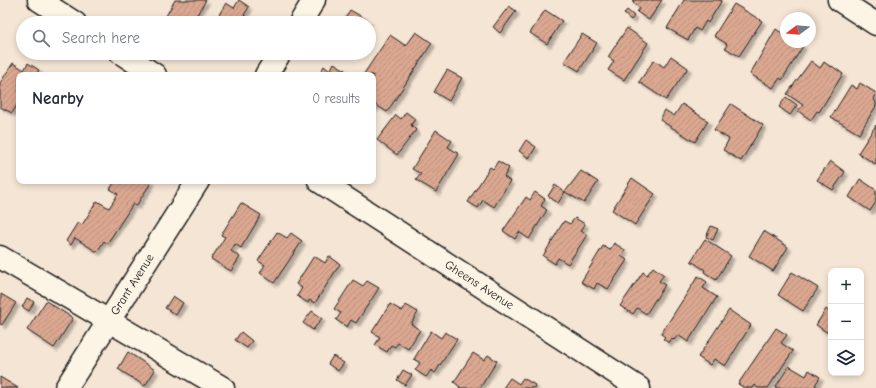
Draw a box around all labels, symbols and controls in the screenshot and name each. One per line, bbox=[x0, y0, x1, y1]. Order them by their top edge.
north arrow bbox=[780, 12, 816, 48]
search box bbox=[16, 16, 376, 60]
icon: search bbox=[30, 27, 52, 49]
text: Search here bbox=[62, 29, 140, 47]
text: Nearby bbox=[32, 89, 83, 108]
text: 0 results bbox=[312, 91, 360, 106]
street label: Grant Avenue bbox=[107, 251, 157, 318]
street label: Gheens Avenue bbox=[442, 257, 516, 312]
map controls bbox=[828, 268, 864, 376]
button: + bbox=[828, 268, 864, 304]
button: − bbox=[828, 304, 864, 340]
button: layers bbox=[828, 340, 864, 376]

